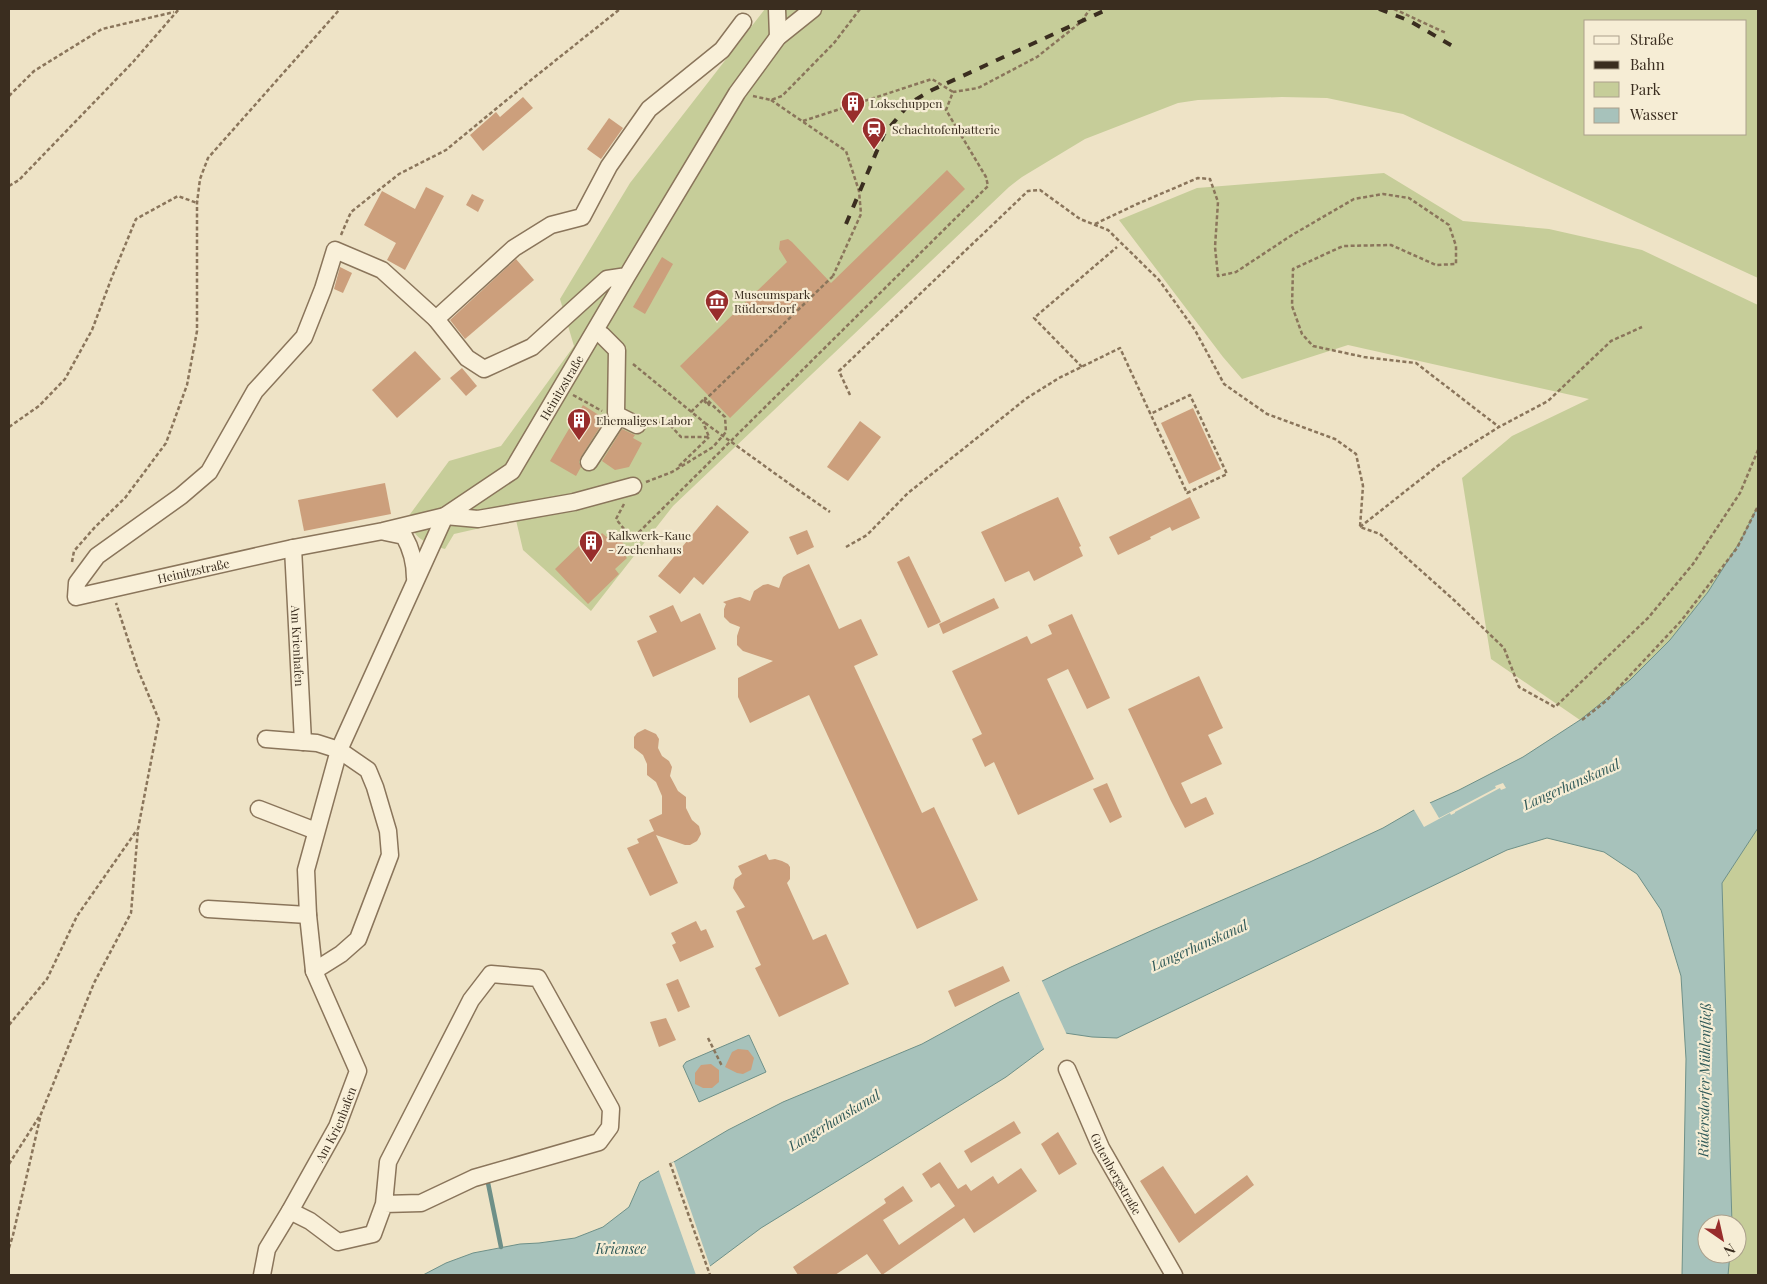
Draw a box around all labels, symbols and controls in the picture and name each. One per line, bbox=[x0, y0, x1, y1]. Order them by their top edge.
legend bbox=[1584, 20, 1747, 135]
text: Straße bbox=[1630, 29, 1674, 49]
text: Bahn bbox=[1630, 54, 1665, 74]
text: Park bbox=[1630, 79, 1662, 99]
building icon: Lokschuppen bbox=[840, 90, 866, 124]
place label: Lokschuppen bbox=[870, 95, 943, 111]
text: Wasser bbox=[1629, 104, 1678, 124]
station icon: Schachtofenbatterie bbox=[861, 116, 887, 150]
place label: Schachtofenbatterie bbox=[892, 121, 1000, 137]
place label: Museumspark Rüdersdorf bbox=[734, 286, 811, 316]
museum icon: Museumspark Rüdersdorf bbox=[704, 288, 730, 322]
street label: Heinitzstraße bbox=[536, 352, 587, 423]
building icon: Ehemaliges Labor bbox=[566, 407, 592, 441]
place label: Ehemaliges Labor bbox=[596, 412, 693, 428]
place label: Kalkwerk-Kaue - Zechenhaus bbox=[608, 527, 691, 557]
building icon: Kalkwerk-Kaue - Zechenhaus bbox=[578, 529, 604, 563]
street label: Heinitzstraße bbox=[156, 555, 231, 586]
street label: Am Krienhafen bbox=[288, 604, 308, 687]
water label: Langerhanskanal bbox=[1519, 754, 1623, 814]
water label: Langerhanskanal bbox=[1147, 915, 1251, 975]
water label: Rüdersdorfer Mühlenfließ bbox=[1693, 1002, 1715, 1158]
street label: Am Krienhafen bbox=[311, 1084, 359, 1166]
water label: Langerhanskanal bbox=[784, 1084, 884, 1155]
street label: Gutenbergstraße bbox=[1087, 1130, 1146, 1218]
north arrow bbox=[1697, 1214, 1747, 1264]
water label: Kriensee bbox=[595, 1239, 646, 1258]
text: N bbox=[1720, 1239, 1739, 1261]

